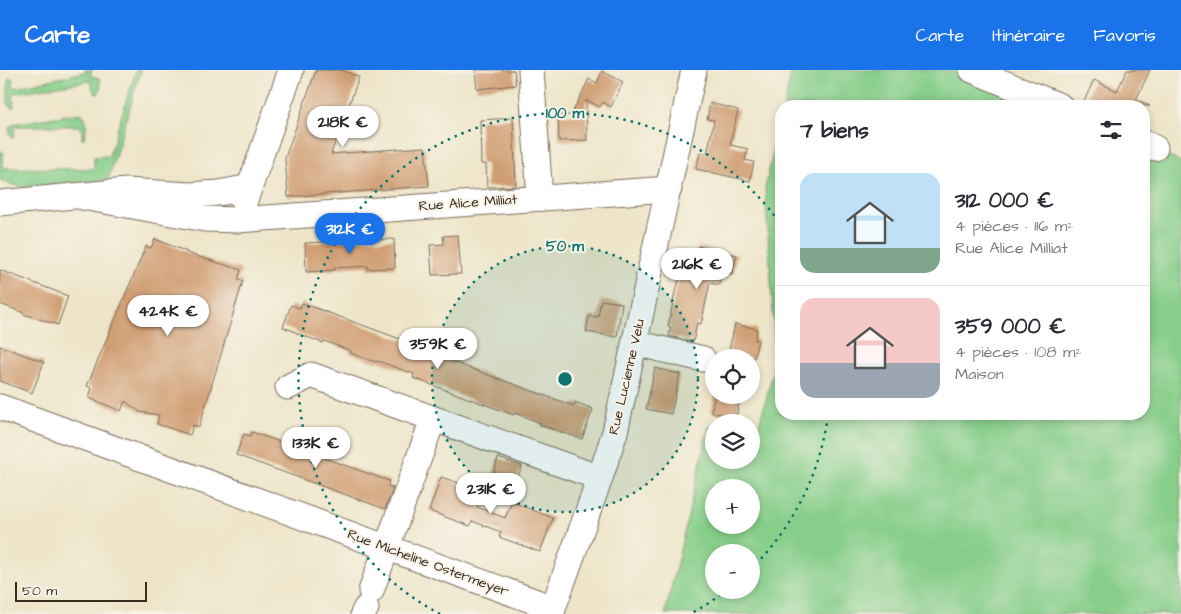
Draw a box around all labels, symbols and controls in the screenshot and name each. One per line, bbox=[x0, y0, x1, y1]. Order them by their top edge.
text: Carte bbox=[25, 18, 90, 52]
text: Carte bbox=[915, 23, 964, 48]
text: Itinéraire bbox=[992, 23, 1065, 48]
text: Favoris bbox=[1093, 23, 1156, 48]
text: 100 m bbox=[546, 103, 585, 124]
pin: 218K € bbox=[302, 106, 384, 148]
text: 218K € bbox=[318, 111, 368, 133]
text: 7 biens bbox=[800, 116, 869, 145]
icon: filters bbox=[1097, 116, 1125, 144]
text: 312 000 € bbox=[955, 186, 1054, 215]
street label: Rue Alice Milliat bbox=[418, 190, 518, 216]
icon: home bbox=[840, 193, 900, 253]
pin: 312K € bbox=[309, 212, 391, 255]
text: 4 pièces · 116 m² bbox=[955, 215, 1073, 237]
text: 312K € bbox=[326, 218, 374, 240]
text: 50 m bbox=[546, 236, 584, 257]
text: Rue Alice Milliat bbox=[955, 237, 1068, 259]
pin: 216K € bbox=[656, 248, 738, 290]
text: 216K € bbox=[672, 253, 722, 275]
pin: 424K € bbox=[127, 294, 209, 337]
text: 424K € bbox=[138, 300, 198, 322]
text: 359 000 € bbox=[955, 312, 1066, 341]
street label: Rue Lucienne Velu bbox=[604, 317, 650, 437]
icon: home bbox=[840, 318, 900, 378]
pin: 359K € bbox=[397, 328, 479, 370]
text: 359K € bbox=[409, 333, 467, 355]
text: 4 pièces · 108 m² bbox=[955, 341, 1082, 363]
map controls bbox=[705, 349, 760, 599]
button: locate bbox=[705, 349, 760, 404]
text: Maison bbox=[955, 363, 1004, 385]
centre of rings bbox=[556, 370, 574, 388]
button: layers bbox=[705, 414, 760, 469]
pin: 133K € bbox=[275, 426, 357, 469]
text: 133K € bbox=[292, 432, 340, 454]
pin: 231K € bbox=[450, 472, 532, 515]
text: 231K € bbox=[467, 478, 515, 500]
button: + bbox=[705, 479, 760, 534]
street label: Rue Micheline Ostermeyer bbox=[344, 524, 512, 602]
button: − bbox=[705, 544, 760, 599]
scale bar bbox=[15, 579, 148, 602]
text: 50 m bbox=[22, 581, 57, 601]

